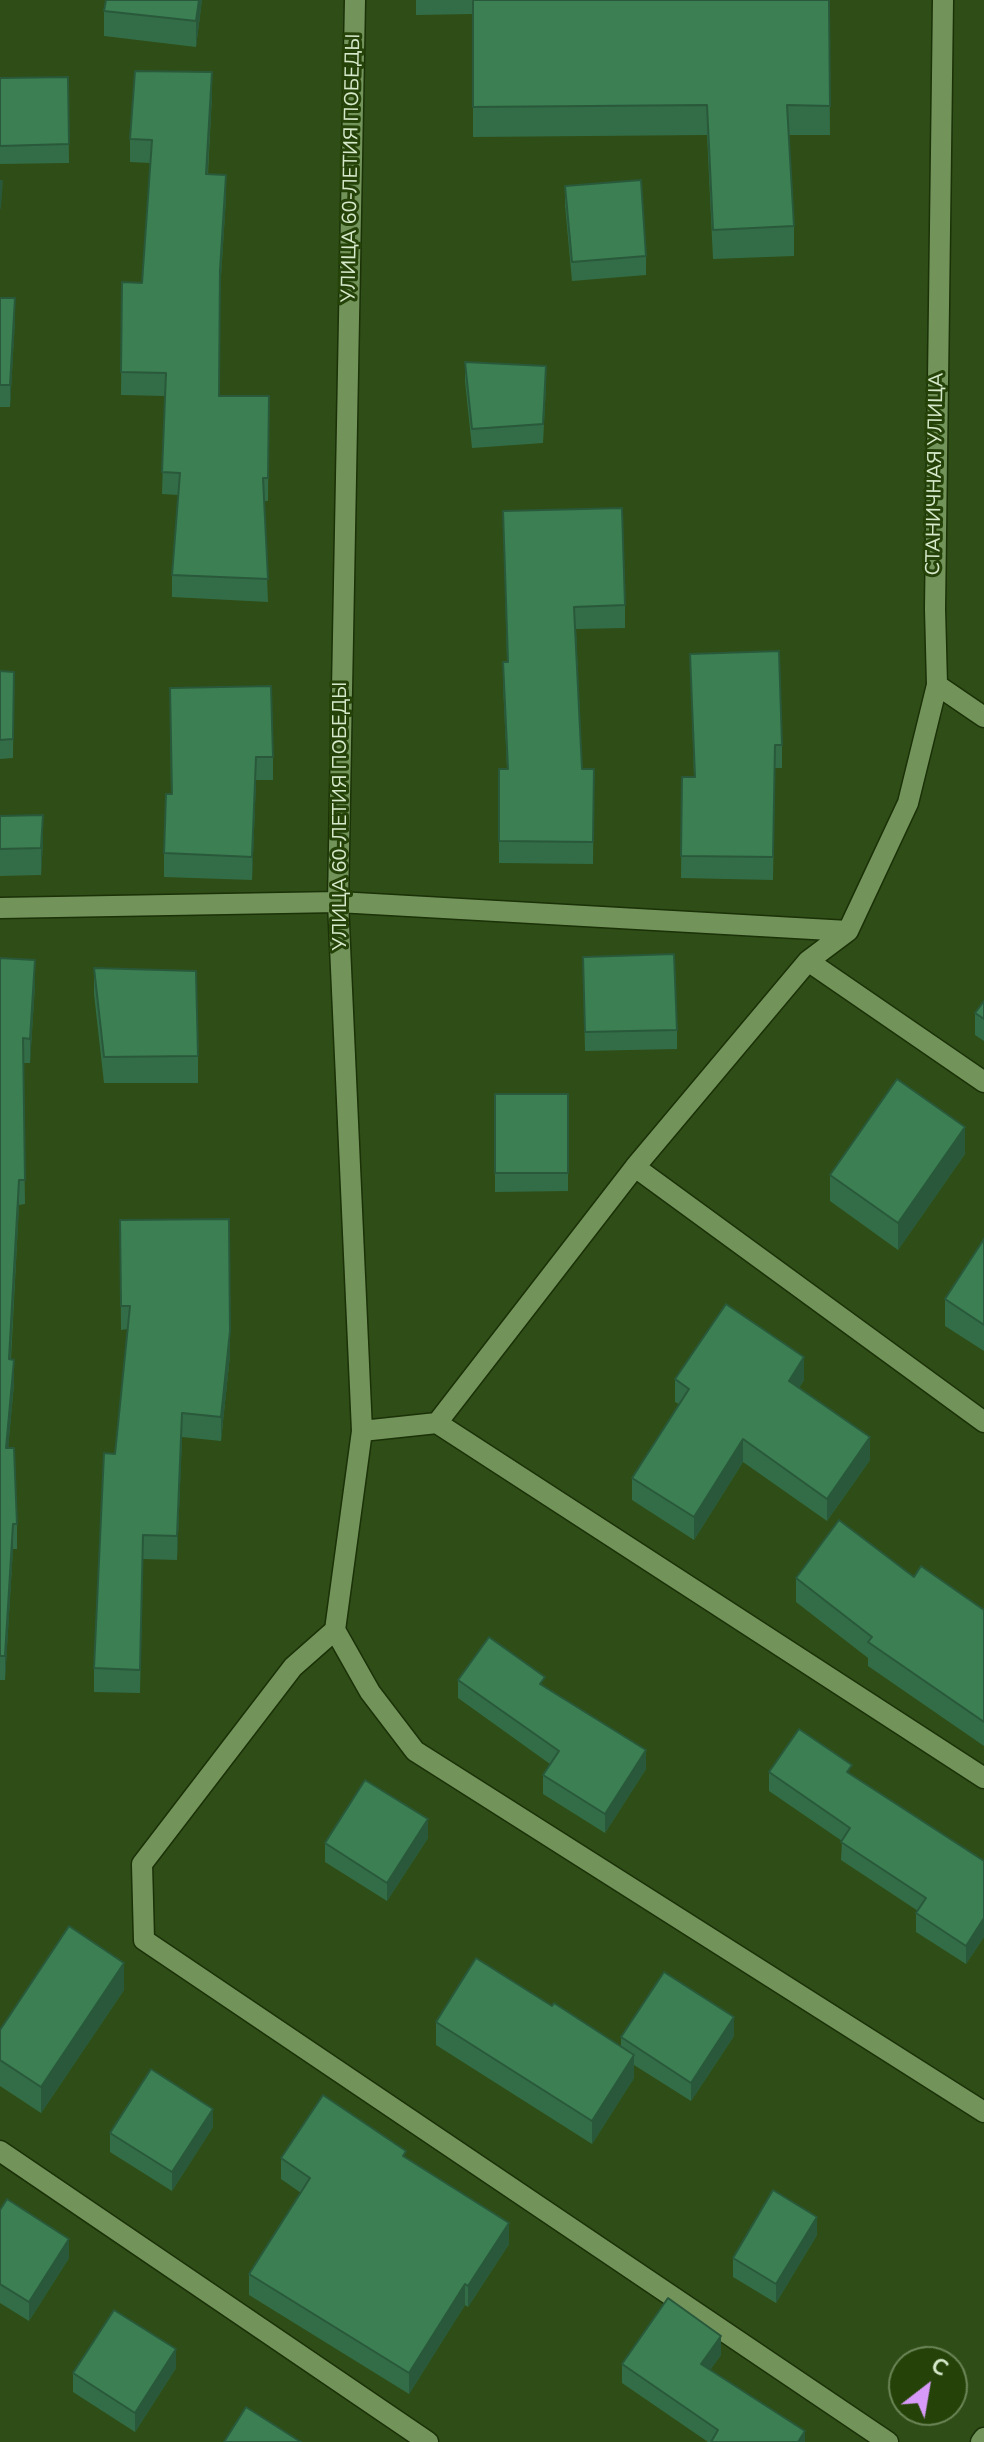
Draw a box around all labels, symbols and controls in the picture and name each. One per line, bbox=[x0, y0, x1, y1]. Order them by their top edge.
street label: УЛИЦА 60-ЛЕТИЯ ПОБЕДЫ bbox=[338, 33, 366, 303]
street label: СТАНИЧНАЯ УЛИЦА bbox=[922, 372, 950, 576]
street label: УЛИЦА 60-ЛЕТИЯ ПОБЕДЫ bbox=[329, 682, 353, 950]
north arrow bbox=[888, 2346, 968, 2426]
text: С bbox=[925, 2350, 953, 2384]

